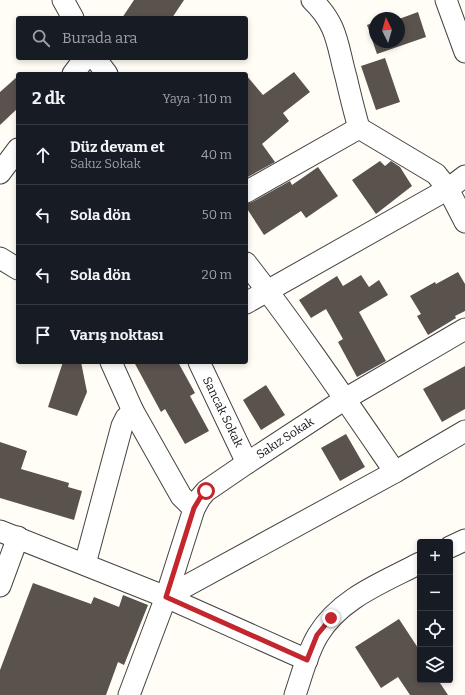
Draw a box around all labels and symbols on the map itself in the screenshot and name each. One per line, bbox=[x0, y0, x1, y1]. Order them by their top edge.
north arrow bbox=[369, 12, 405, 48]
street label: Sancak Sokak bbox=[200, 375, 246, 450]
street label: Sakız Sokak bbox=[254, 414, 316, 462]
route start bbox=[197, 482, 215, 500]
route end bbox=[322, 609, 340, 627]

